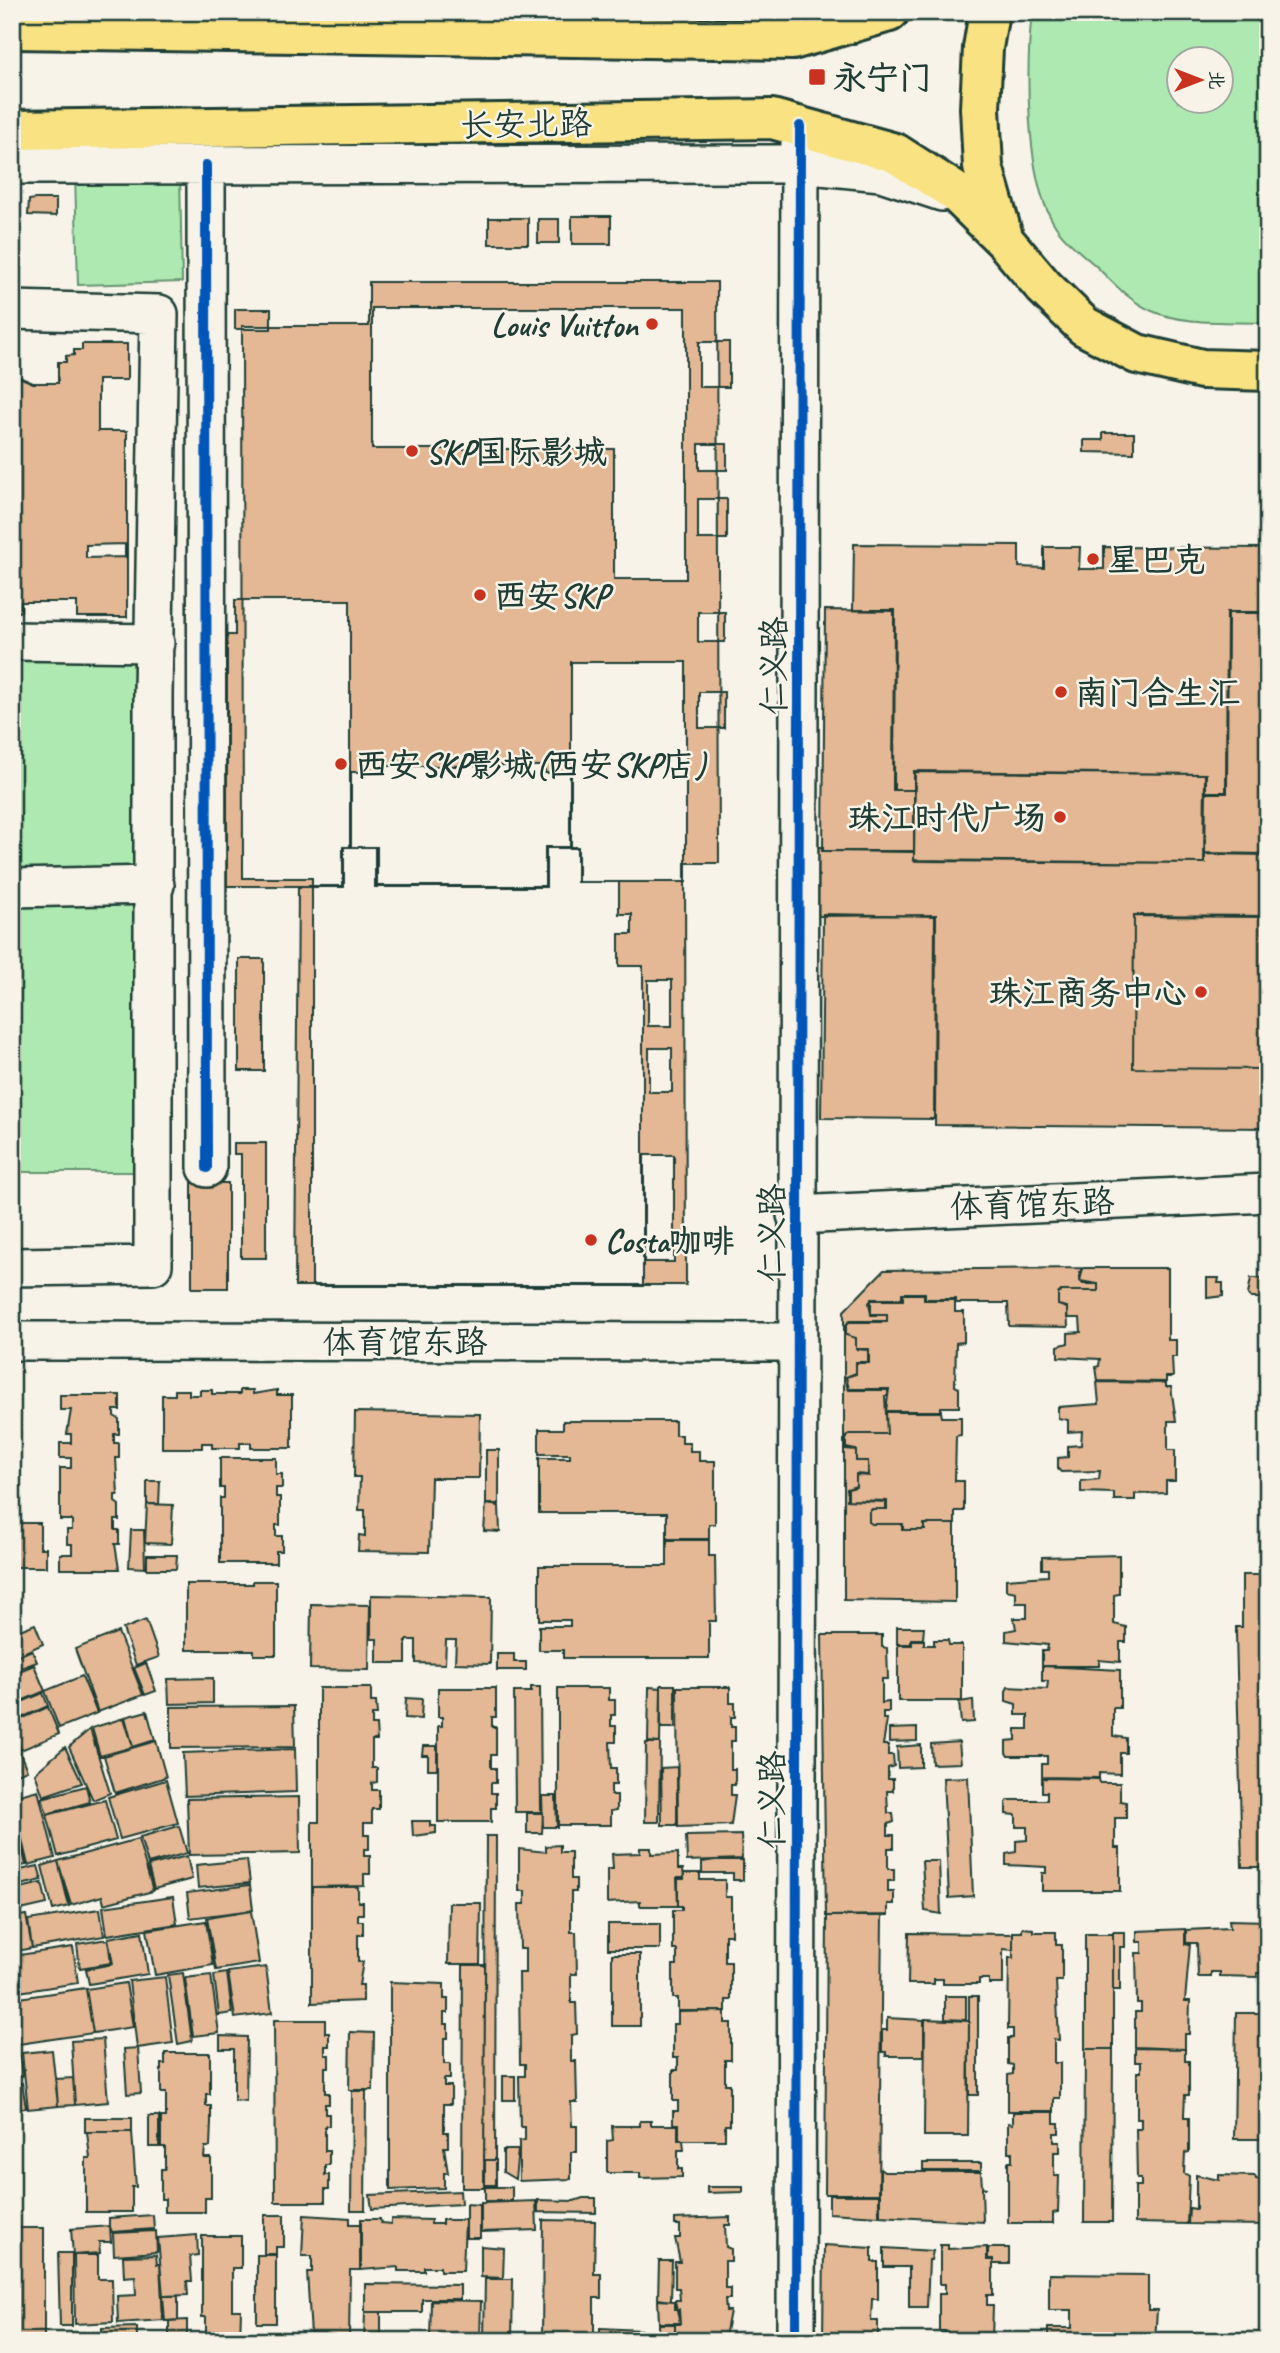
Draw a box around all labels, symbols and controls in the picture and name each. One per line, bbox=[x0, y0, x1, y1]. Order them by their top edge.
north arrow bbox=[1164, 46, 1234, 116]
place label: 永宁门 bbox=[833, 57, 932, 99]
marker: 永宁门 bbox=[807, 67, 827, 87]
text: 北 bbox=[1204, 70, 1228, 90]
street label: 长安北路 bbox=[460, 102, 592, 146]
place label: Louis Vuitton bbox=[491, 304, 639, 346]
marker: Louis Vuitton bbox=[644, 316, 660, 332]
place label: SKP国际影城 bbox=[426, 431, 607, 473]
marker: SKP国际影城 bbox=[404, 443, 420, 459]
place label: 星巴克 bbox=[1107, 539, 1206, 581]
marker: 星巴克 bbox=[1085, 551, 1101, 567]
place label: 西安SKP bbox=[494, 575, 614, 617]
marker: 西安SKP bbox=[472, 587, 488, 603]
street label: 仁义路 bbox=[753, 617, 795, 716]
place label: 南门合生汇 bbox=[1075, 672, 1240, 714]
marker: 南门合生汇 bbox=[1053, 684, 1069, 700]
place label: 西安SKP影城(西安SKP店) bbox=[355, 744, 708, 786]
marker: 西安SKP影城(西安SKP店) bbox=[333, 756, 349, 772]
place label: 珠江时代广场 bbox=[848, 797, 1046, 839]
marker: 珠江时代广场 bbox=[1052, 809, 1068, 825]
place label: 珠江商务中心 bbox=[989, 972, 1187, 1014]
marker: 珠江商务中心 bbox=[1193, 984, 1209, 1000]
street label: 体育馆东路 bbox=[949, 1180, 1115, 1228]
street label: 仁义路 bbox=[751, 1184, 793, 1283]
place label: Costa咖啡 bbox=[605, 1220, 735, 1262]
marker: Costa咖啡 bbox=[583, 1232, 599, 1248]
street label: 体育馆东路 bbox=[323, 1321, 488, 1363]
street label: 仁义路 bbox=[751, 1751, 793, 1850]

